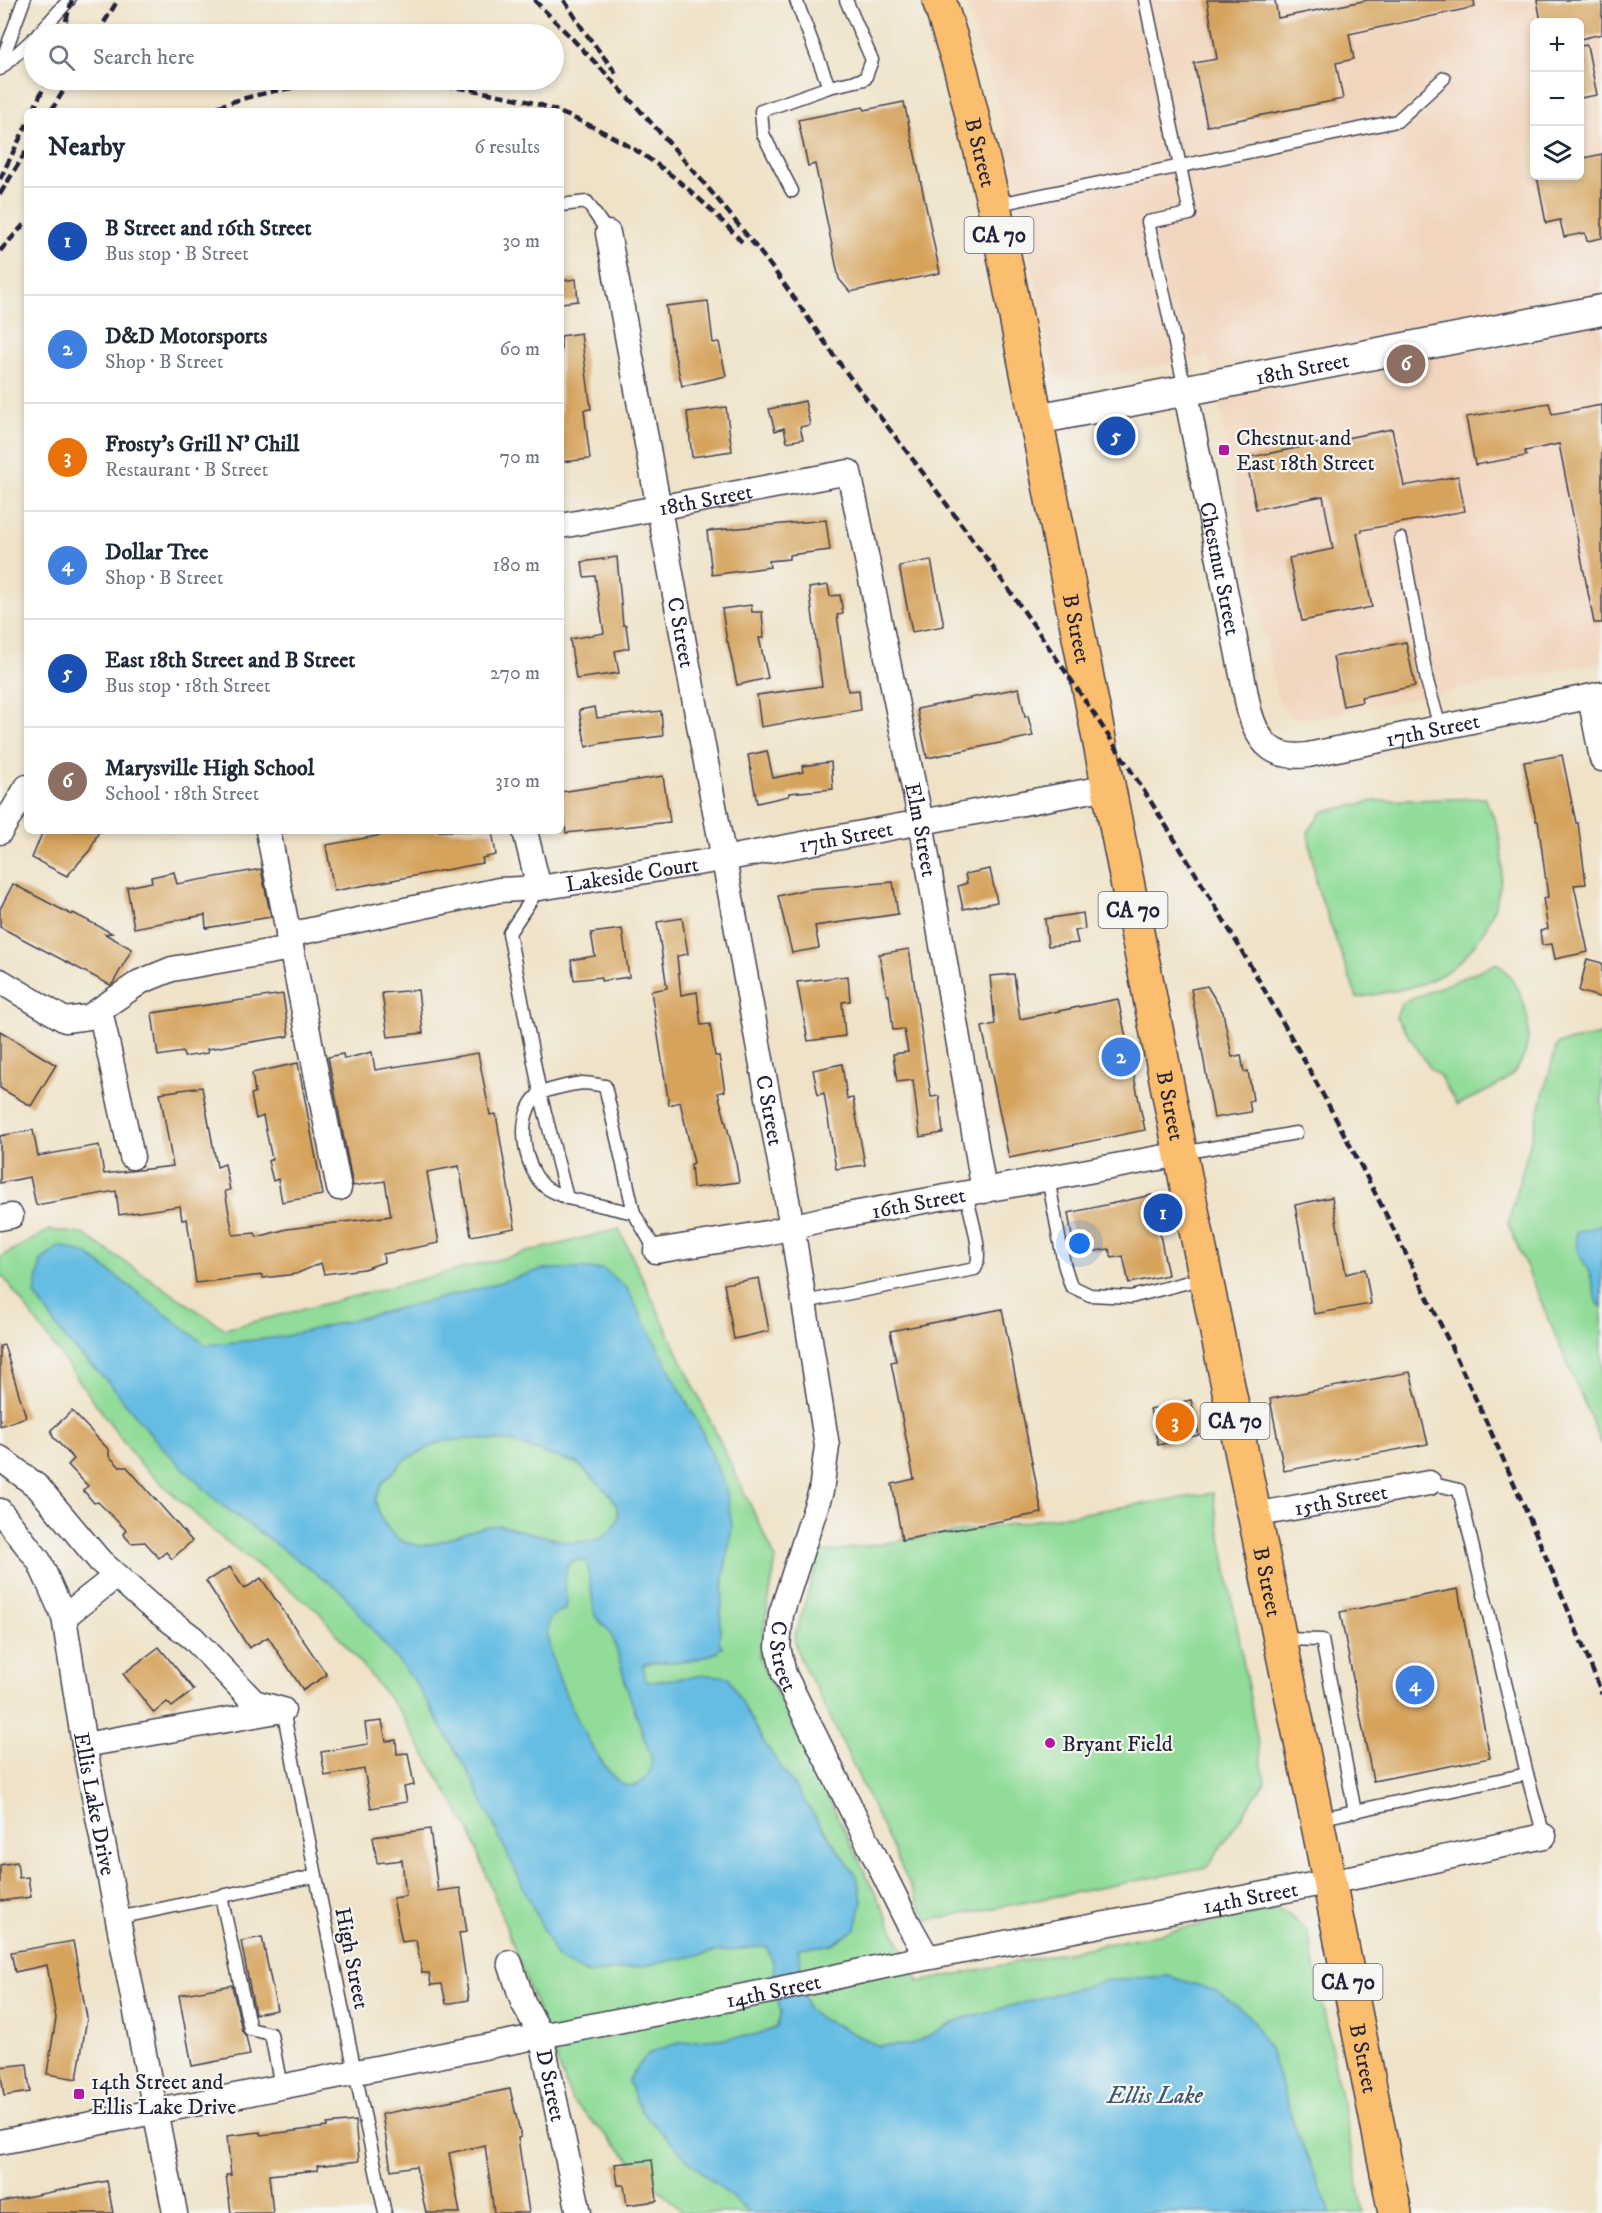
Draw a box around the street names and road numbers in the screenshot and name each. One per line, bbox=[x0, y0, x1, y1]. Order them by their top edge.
street label: B Street bbox=[958, 115, 1001, 190]
road number: CA 70 bbox=[964, 217, 1034, 253]
street label: 18th Street bbox=[1253, 347, 1351, 392]
street label: 18th Street bbox=[657, 478, 755, 522]
street label: Chestnut Street bbox=[1193, 500, 1246, 638]
street label: B Street bbox=[1056, 592, 1096, 666]
street label: C Street bbox=[661, 595, 700, 670]
street label: 17th Street bbox=[1384, 708, 1482, 754]
street label: Elm Street bbox=[898, 780, 942, 879]
street label: 17th Street bbox=[797, 816, 895, 860]
street label: Lakeside Court bbox=[564, 851, 701, 899]
road number: CA 70 bbox=[1098, 892, 1168, 928]
street label: B Street bbox=[1150, 1068, 1190, 1143]
street label: C Street bbox=[749, 1073, 789, 1148]
street label: 16th Street bbox=[870, 1182, 968, 1225]
road number: CA 70 bbox=[1200, 1403, 1270, 1439]
street label: 15th Street bbox=[1292, 1479, 1390, 1522]
street label: B Street bbox=[1246, 1545, 1287, 1619]
street label: C Street bbox=[763, 1620, 803, 1696]
street label: Ellis Lake Drive bbox=[67, 1730, 121, 1878]
street label: 14th Street bbox=[1201, 1876, 1300, 1920]
street label: High Street bbox=[328, 1905, 375, 2011]
road number: CA 70 bbox=[1314, 1964, 1382, 2000]
street label: 14th Street bbox=[724, 1968, 823, 2014]
street label: B Street bbox=[1343, 2021, 1383, 2096]
street label: D Street bbox=[529, 2047, 571, 2124]

